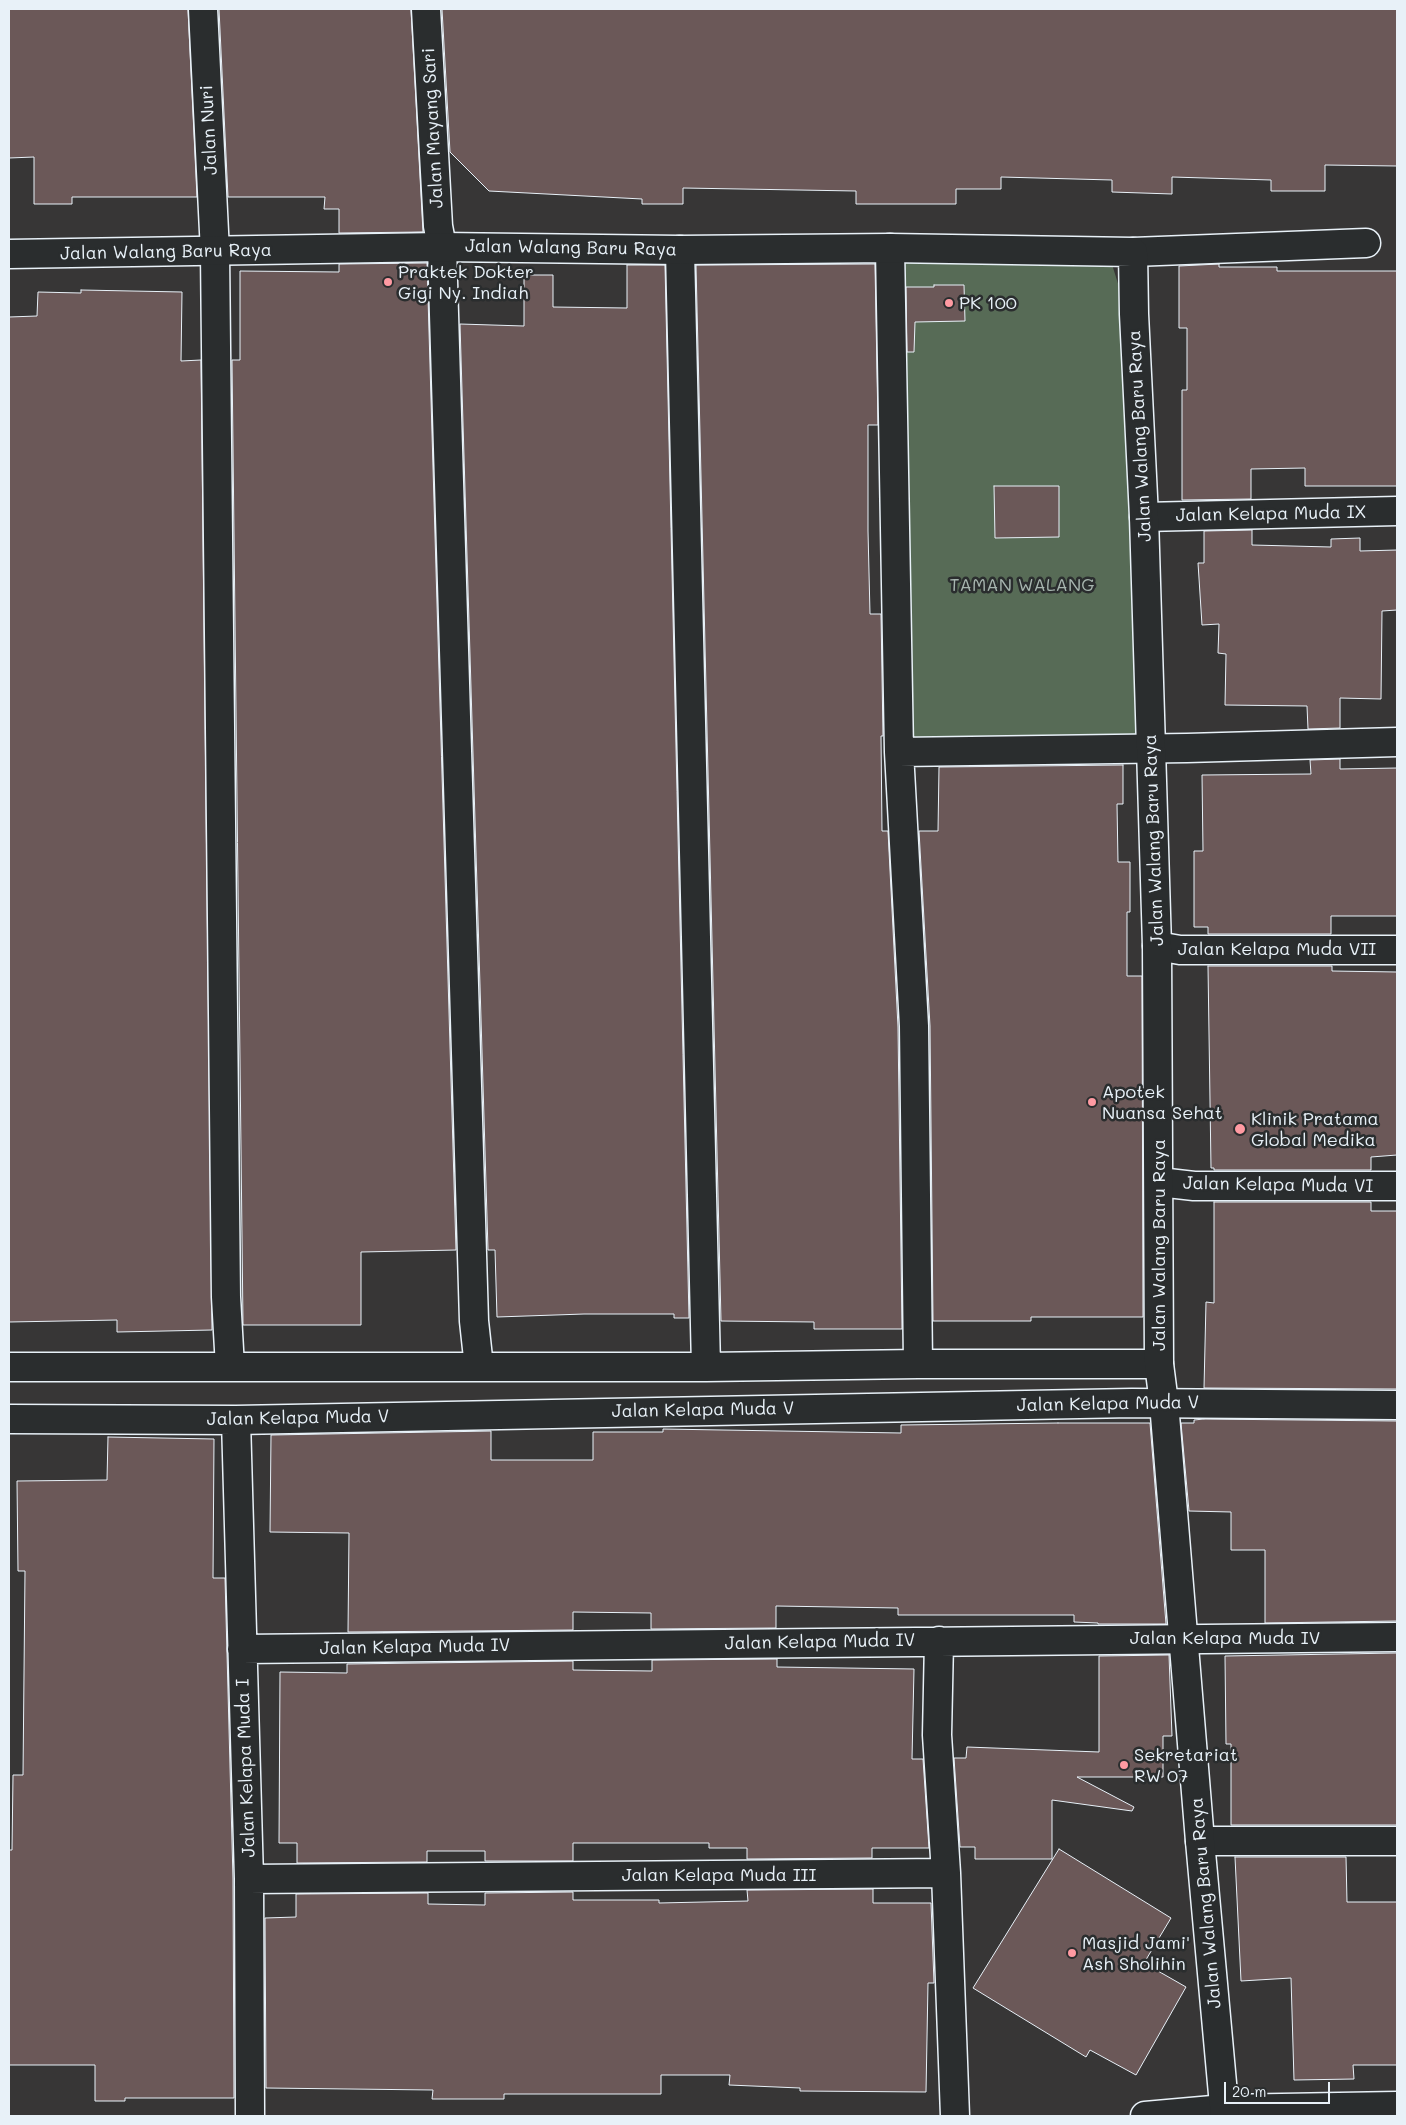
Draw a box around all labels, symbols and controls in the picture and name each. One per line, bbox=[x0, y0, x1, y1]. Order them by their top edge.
street label: Jalan Mayang Sari bbox=[418, 47, 448, 209]
street label: Jalan Nuri bbox=[196, 84, 222, 176]
street label: Jalan Walang Baru Raya bbox=[465, 235, 677, 261]
street label: Jalan Walang Baru Raya bbox=[60, 239, 272, 265]
place label: Praktek Dokter Gigi Ny. Indiah bbox=[398, 261, 534, 304]
marker: Praktek Dokter Gigi Ny. Indiah bbox=[382, 276, 394, 288]
place label: PK 100 bbox=[959, 292, 1017, 314]
marker: PK 100 bbox=[943, 297, 955, 309]
street label: Jalan Walang Baru Raya bbox=[1124, 330, 1156, 542]
street label: Jalan Kelapa Muda IX bbox=[1175, 502, 1367, 526]
park label: TAMAN WALANG bbox=[949, 574, 1095, 596]
street label: Jalan Walang Baru Raya bbox=[1140, 734, 1168, 946]
street label: Jalan Kelapa Muda VII bbox=[1178, 938, 1376, 960]
place label: Apotek Nuansa Sehat bbox=[1102, 1081, 1223, 1124]
marker: Apotek Nuansa Sehat bbox=[1086, 1096, 1098, 1108]
place label: Klinik Pratama Global Medika bbox=[1251, 1108, 1379, 1150]
marker: Klinik Pratama Global Medika bbox=[1233, 1122, 1247, 1136]
street label: Jalan Walang Baru Raya bbox=[1148, 1139, 1170, 1351]
street label: Jalan Kelapa Muda VI bbox=[1183, 1173, 1373, 1197]
street label: Jalan Kelapa Muda V bbox=[1017, 1392, 1199, 1416]
street label: Jalan Kelapa Muda V bbox=[612, 1398, 794, 1422]
street label: Jalan Kelapa Muda V bbox=[207, 1406, 389, 1430]
street label: Jalan Kelapa Muda IV bbox=[1130, 1627, 1320, 1649]
street label: Jalan Kelapa Muda IV bbox=[725, 1630, 915, 1654]
street label: Jalan Kelapa Muda IV bbox=[320, 1635, 510, 1659]
street label: Jalan Kelapa Muda I bbox=[232, 1678, 260, 1858]
place label: Sekretariat RW 07 bbox=[1134, 1744, 1238, 1786]
marker: Sekretariat RW 07 bbox=[1118, 1759, 1130, 1771]
street label: Jalan Walang Baru Raya bbox=[1186, 1797, 1226, 2009]
street label: Jalan Kelapa Muda III bbox=[622, 1864, 816, 1886]
place label: Masjid Jami' Ash Sholihin bbox=[1082, 1932, 1190, 1975]
marker: Masjid Jami' Ash Sholihin bbox=[1066, 1947, 1078, 1959]
scale bar bbox=[1226, 2072, 1332, 2104]
text: 20 m bbox=[1232, 2081, 1266, 2101]

